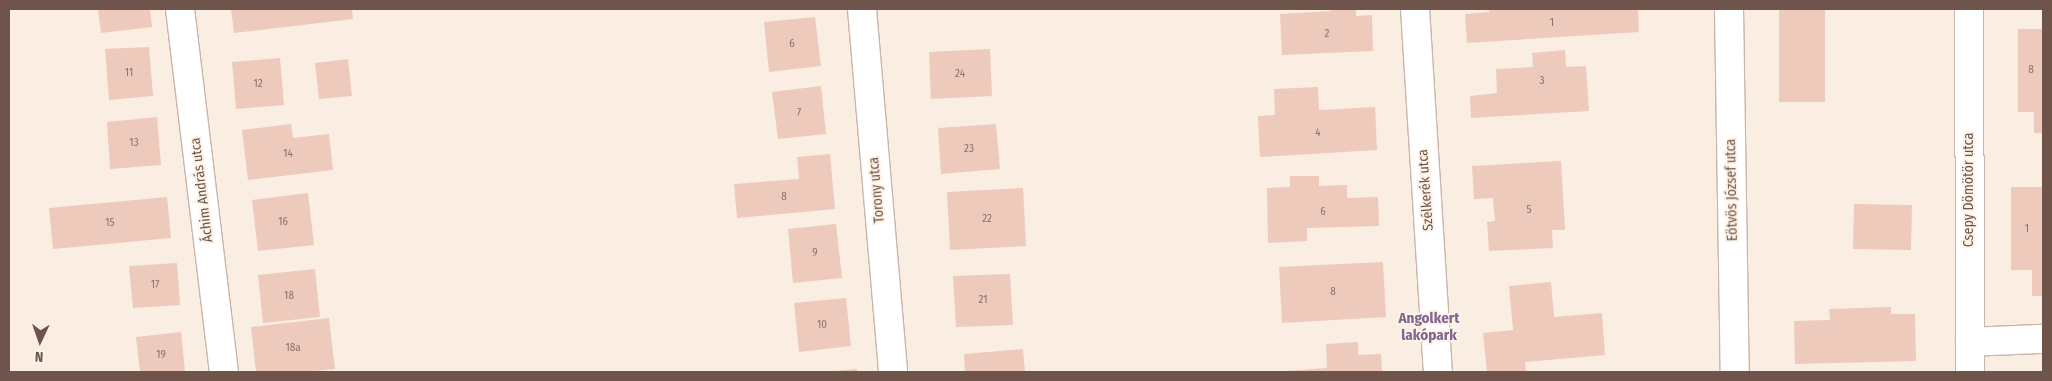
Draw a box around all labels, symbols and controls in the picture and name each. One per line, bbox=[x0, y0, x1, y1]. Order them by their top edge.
house number: 1 bbox=[1550, 16, 1554, 30]
house number: 2 bbox=[1325, 27, 1329, 41]
house number: 6 bbox=[789, 37, 795, 51]
house number: 8 bbox=[2028, 63, 2034, 77]
house number: 11 bbox=[125, 66, 133, 80]
house number: 24 bbox=[955, 67, 965, 81]
house number: 3 bbox=[1540, 74, 1544, 88]
house number: 12 bbox=[253, 77, 263, 91]
house number: 7 bbox=[797, 106, 801, 120]
house number: 4 bbox=[1315, 126, 1321, 140]
street label: Csepy Dömötör utca bbox=[1961, 133, 1977, 247]
house number: 13 bbox=[129, 136, 139, 150]
street label: Áchim András utca bbox=[187, 137, 217, 243]
street label: Eötvös József utca bbox=[1723, 139, 1741, 241]
house number: 23 bbox=[964, 142, 974, 156]
house number: 14 bbox=[283, 147, 293, 161]
street label: Szélkerék utca bbox=[1415, 149, 1437, 231]
street label: Torony utca bbox=[866, 156, 888, 224]
house number: 8 bbox=[781, 190, 787, 204]
house number: 5 bbox=[1526, 203, 1532, 217]
house number: 6 bbox=[1320, 205, 1326, 219]
house number: 22 bbox=[982, 212, 992, 226]
house number: 16 bbox=[278, 215, 288, 229]
house number: 15 bbox=[105, 216, 115, 230]
house number: 1 bbox=[2025, 222, 2029, 236]
house number: 9 bbox=[812, 246, 818, 260]
house number: 17 bbox=[151, 278, 159, 292]
house number: 8 bbox=[1330, 285, 1336, 299]
house number: 18 bbox=[284, 289, 294, 303]
house number: 21 bbox=[979, 293, 987, 307]
district label: Angolkert lakópark bbox=[1398, 309, 1460, 344]
north arrow bbox=[15, 316, 65, 366]
house number: 10 bbox=[817, 318, 827, 332]
house number: 18a bbox=[285, 341, 301, 355]
text: N bbox=[35, 348, 44, 365]
house number: 19 bbox=[156, 348, 166, 362]

